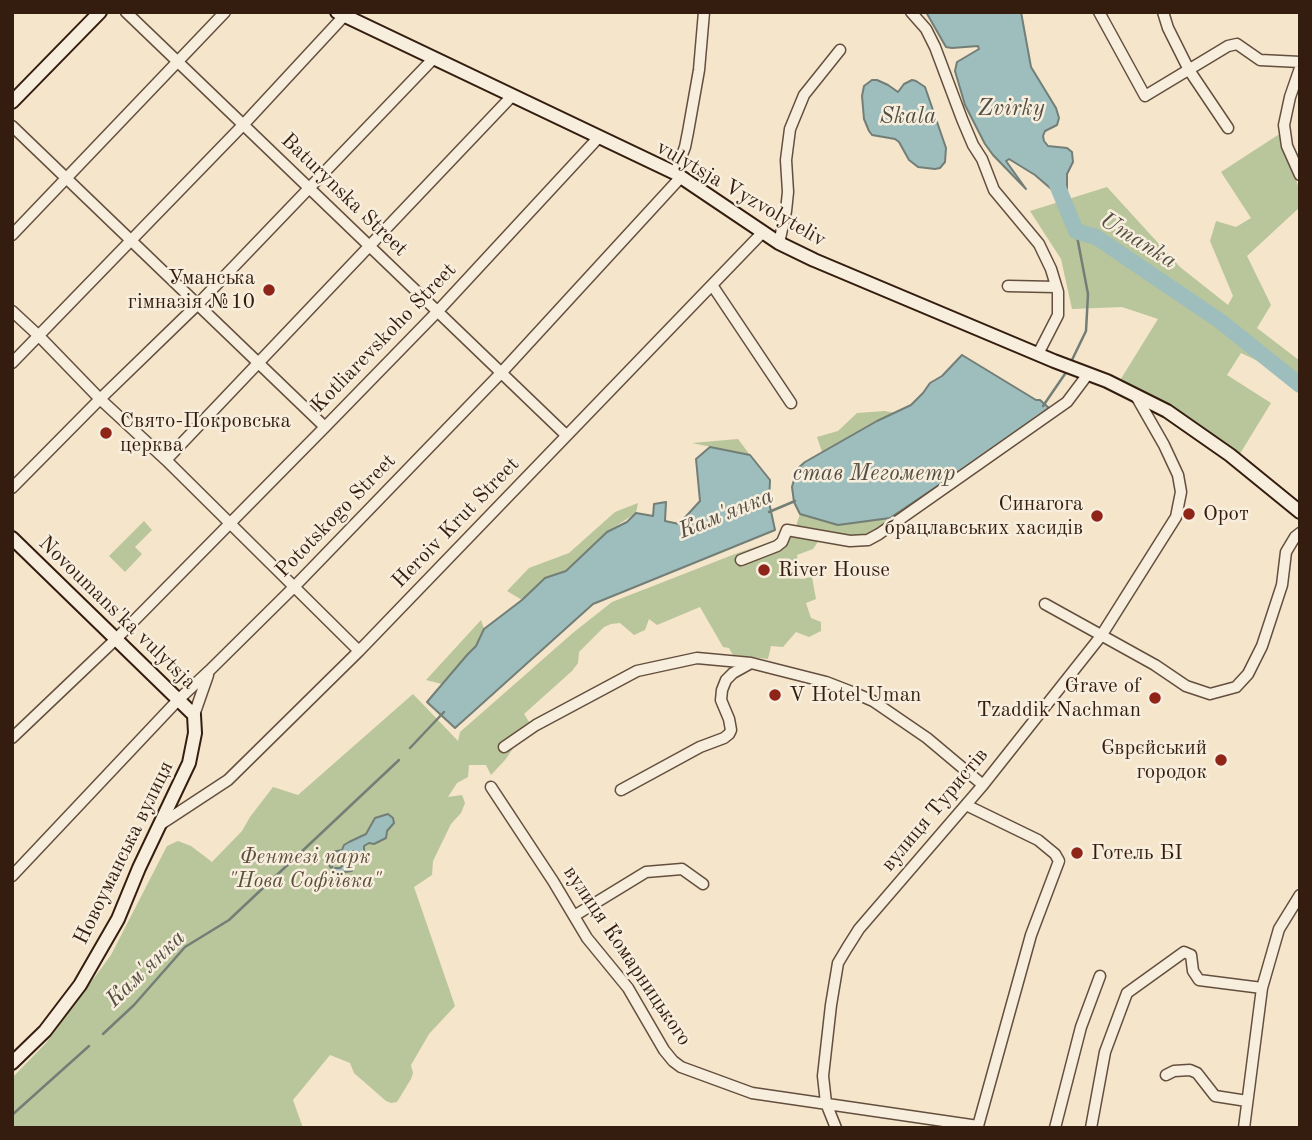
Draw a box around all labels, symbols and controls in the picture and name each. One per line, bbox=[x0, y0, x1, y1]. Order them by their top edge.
water label: Zvirky bbox=[977, 95, 1045, 123]
water label: Skala bbox=[880, 103, 936, 131]
street label: Baturynska Street bbox=[275, 128, 413, 262]
street label: vulytsja Vyzvolyteliv bbox=[652, 135, 830, 253]
water label: Umanka bbox=[1094, 207, 1182, 275]
street label: Kotliarevskoho Street bbox=[306, 258, 462, 418]
place label: Уманська гімназія №10 bbox=[128, 265, 255, 315]
marker: Уманська гімназія №10 bbox=[261, 282, 277, 298]
place label: Свято-Покровська церква bbox=[120, 408, 291, 458]
marker: Свято-Покровська церква bbox=[98, 425, 114, 441]
street label: Pototskogo Street bbox=[271, 449, 401, 583]
street label: Heroiv Krut Street bbox=[387, 452, 525, 594]
water label: став Мегометр bbox=[793, 460, 955, 488]
water label: Кам'янка bbox=[675, 482, 777, 546]
place label: Синагога брацлавських хасидів bbox=[885, 491, 1083, 541]
place label: Орот bbox=[1203, 501, 1249, 527]
marker: Орот bbox=[1181, 506, 1197, 522]
marker: Синагога брацлавських хасидів bbox=[1089, 508, 1105, 524]
street label: Novoumans'ka vulytsja bbox=[33, 531, 201, 695]
place label: River House bbox=[778, 557, 890, 583]
marker: River House bbox=[756, 562, 772, 578]
place label: Grave of Tzaddik Nachman bbox=[976, 673, 1141, 723]
place label: V Hotel Uman bbox=[789, 682, 921, 708]
marker: V Hotel Uman bbox=[767, 687, 783, 703]
marker: Grave of Tzaddik Nachman bbox=[1147, 690, 1163, 706]
place label: Єврєйський городок bbox=[1101, 735, 1207, 785]
street label: вулиця Туристів bbox=[876, 743, 994, 877]
marker: Єврєйський городок bbox=[1213, 752, 1229, 768]
street label: Новоуманська вулиця bbox=[69, 757, 179, 949]
place label: Готель БІ bbox=[1091, 840, 1183, 866]
park label: Фентезі парк "Нова Софіївка" bbox=[229, 844, 381, 894]
marker: Готель БІ bbox=[1069, 845, 1085, 861]
street label: вулиця Комарницького bbox=[557, 861, 697, 1051]
water label: Кам'янка bbox=[100, 924, 192, 1014]

